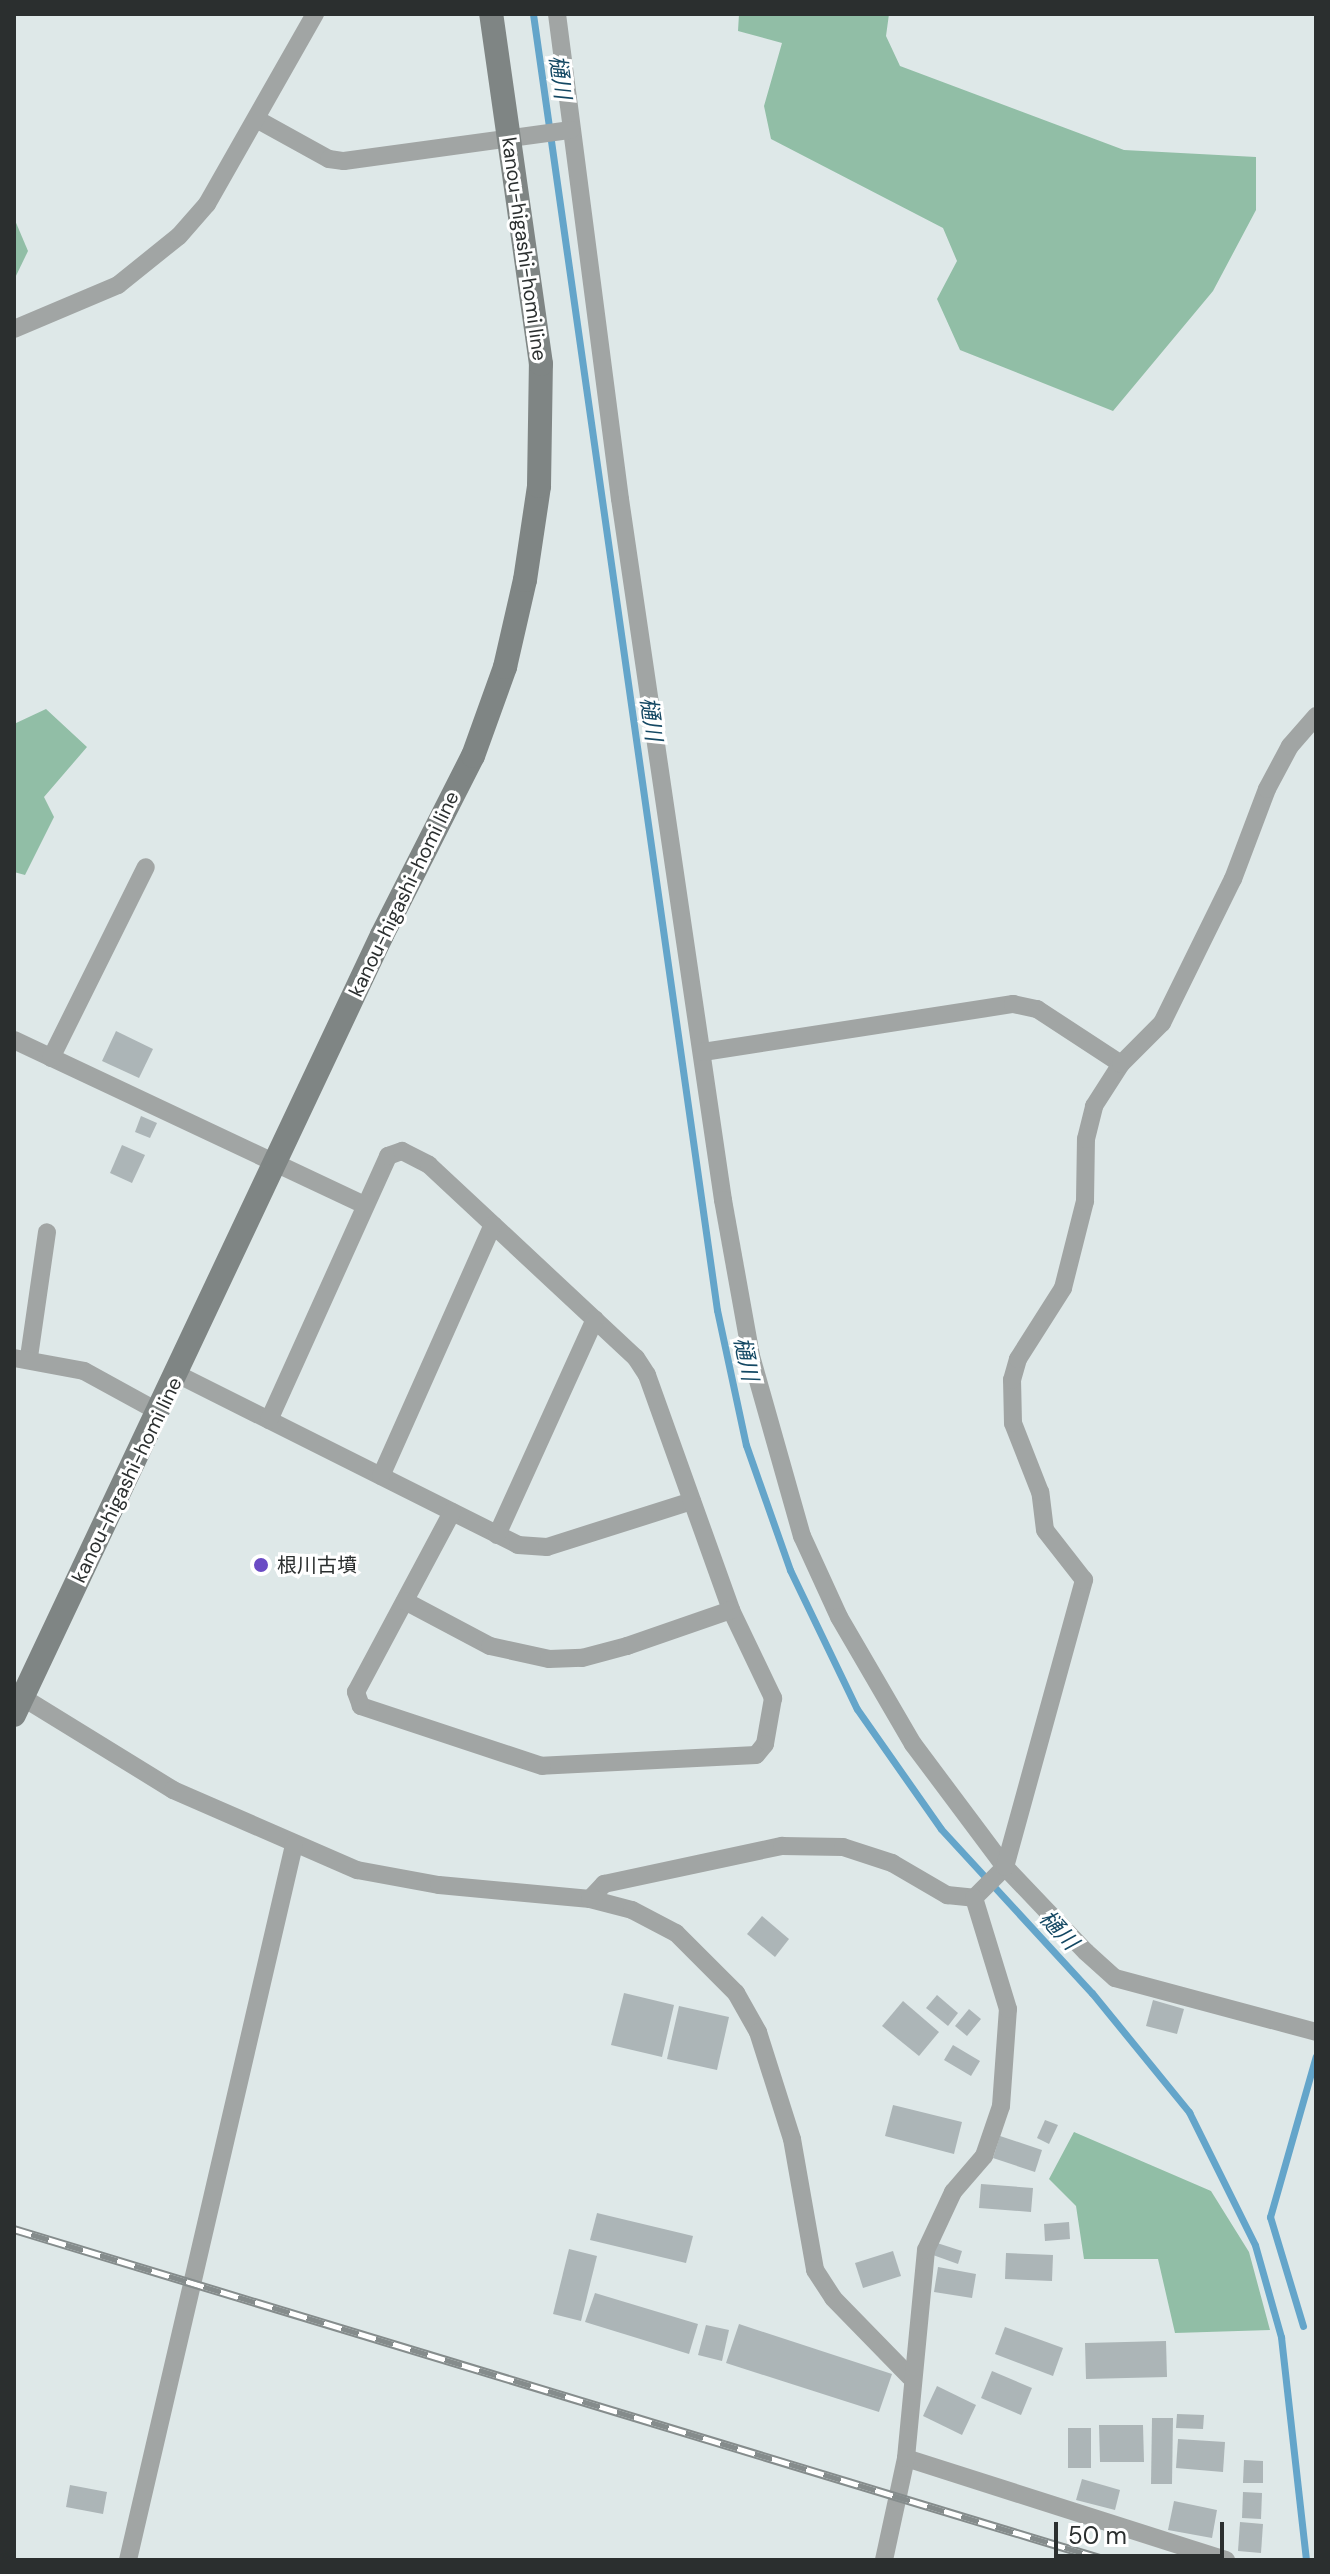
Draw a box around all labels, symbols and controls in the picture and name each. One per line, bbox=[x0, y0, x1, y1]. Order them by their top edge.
water label: 樋川 bbox=[544, 53, 576, 101]
street label: kanou-higashi-homi line bbox=[496, 136, 552, 362]
water label: 樋川 bbox=[635, 695, 667, 743]
street label: kanou-higashi-homi line bbox=[344, 787, 464, 1001]
water label: 樋川 bbox=[729, 1335, 763, 1383]
street label: kanou-higashi-homi line bbox=[67, 1373, 187, 1587]
place label: 根川古墳 bbox=[277, 1553, 357, 1577]
marker: 根川古墳 bbox=[252, 1556, 270, 1574]
water label: 樋川 bbox=[1034, 1905, 1084, 1955]
scale bar bbox=[1058, 2506, 1228, 2556]
text: 50 m bbox=[1068, 2520, 1127, 2551]

